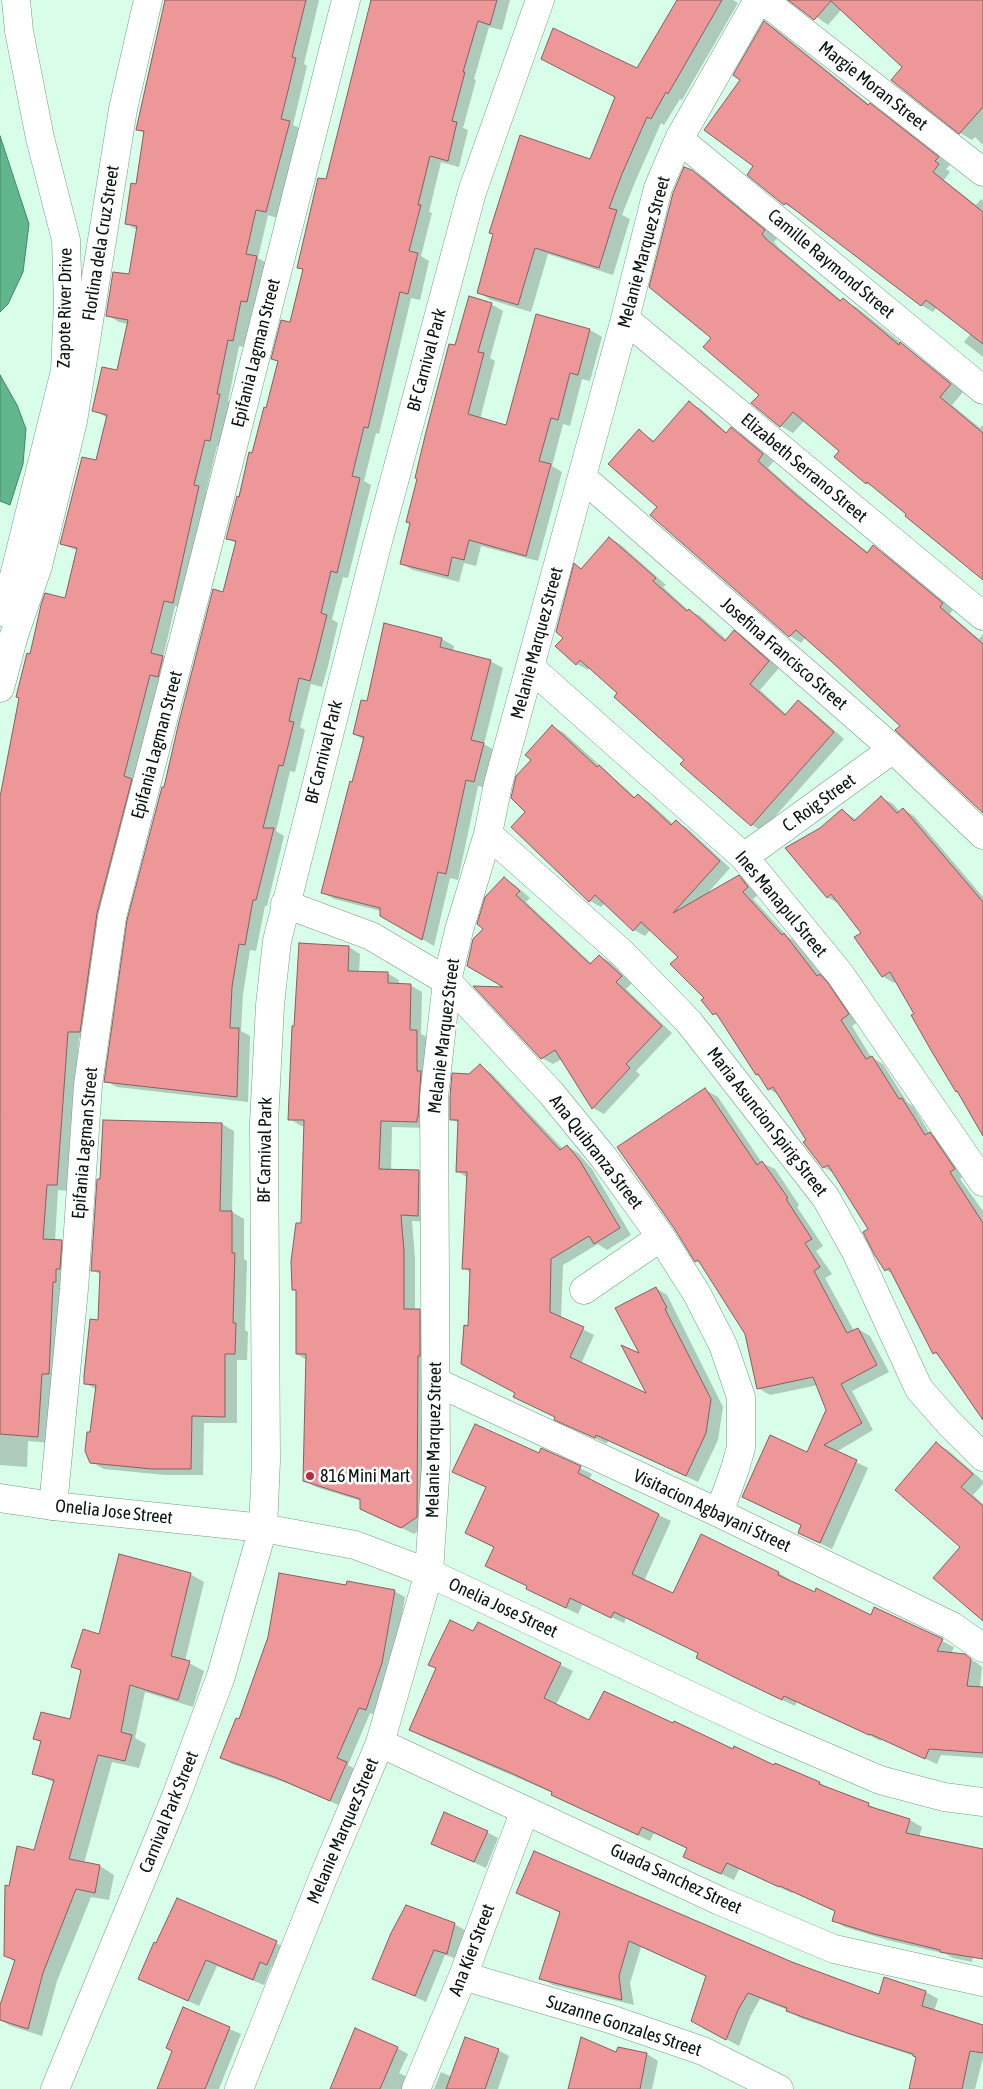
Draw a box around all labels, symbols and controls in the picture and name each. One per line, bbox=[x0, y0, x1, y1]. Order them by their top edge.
street label: Margie Moran Street bbox=[814, 37, 932, 135]
street label: Florlina dela Cruz Street bbox=[78, 164, 124, 322]
street label: Melanie Marquez Street bbox=[613, 174, 675, 330]
street label: Camille Raymond Street bbox=[763, 205, 899, 323]
street label: Zapote River Drive bbox=[53, 248, 77, 368]
street label: Epifania Lagman Street bbox=[227, 276, 285, 430]
street label: BF Carnival Park bbox=[403, 306, 451, 414]
street label: Elizabeth Serrano Street bbox=[737, 409, 871, 527]
street label: Melanie Marquez Street bbox=[506, 565, 568, 721]
street label: Josefina Francisco Street bbox=[716, 593, 852, 715]
street label: Epifania Lagman Street bbox=[127, 669, 187, 821]
street label: BF Carnival Park bbox=[301, 698, 347, 806]
street label: C. Roig Street bbox=[778, 769, 860, 837]
street label: Ines Manapul Street bbox=[730, 847, 832, 961]
street label: Melanie Marquez Street bbox=[424, 957, 464, 1115]
street label: Maria Asuncion Spirig Street bbox=[702, 1043, 832, 1201]
street label: Epifania Lagman Street bbox=[68, 1066, 102, 1220]
street label: Ana Quibranza Street bbox=[545, 1091, 647, 1213]
street label: BF Carnival Park bbox=[253, 1097, 277, 1203]
street label: Melanie Marquez Street bbox=[422, 1362, 446, 1518]
place label: 816 Mini Mart bbox=[320, 1465, 410, 1487]
street label: Visitacion Agbayani Street bbox=[630, 1465, 794, 1557]
marker: 816 Mini Mart bbox=[304, 1470, 316, 1482]
street label: Onelia Jose Street bbox=[54, 1495, 174, 1529]
street label: Onelia Jose Street bbox=[445, 1573, 561, 1643]
street label: Carnival Park Street bbox=[135, 1748, 203, 1876]
street label: Melanie Marquez Street bbox=[302, 1755, 384, 1907]
street label: Guada Sanchez Street bbox=[607, 1839, 745, 1919]
street label: Ana Kier Street bbox=[445, 1901, 499, 1999]
street label: Suzanne Gonzales Street bbox=[544, 1991, 704, 2061]

